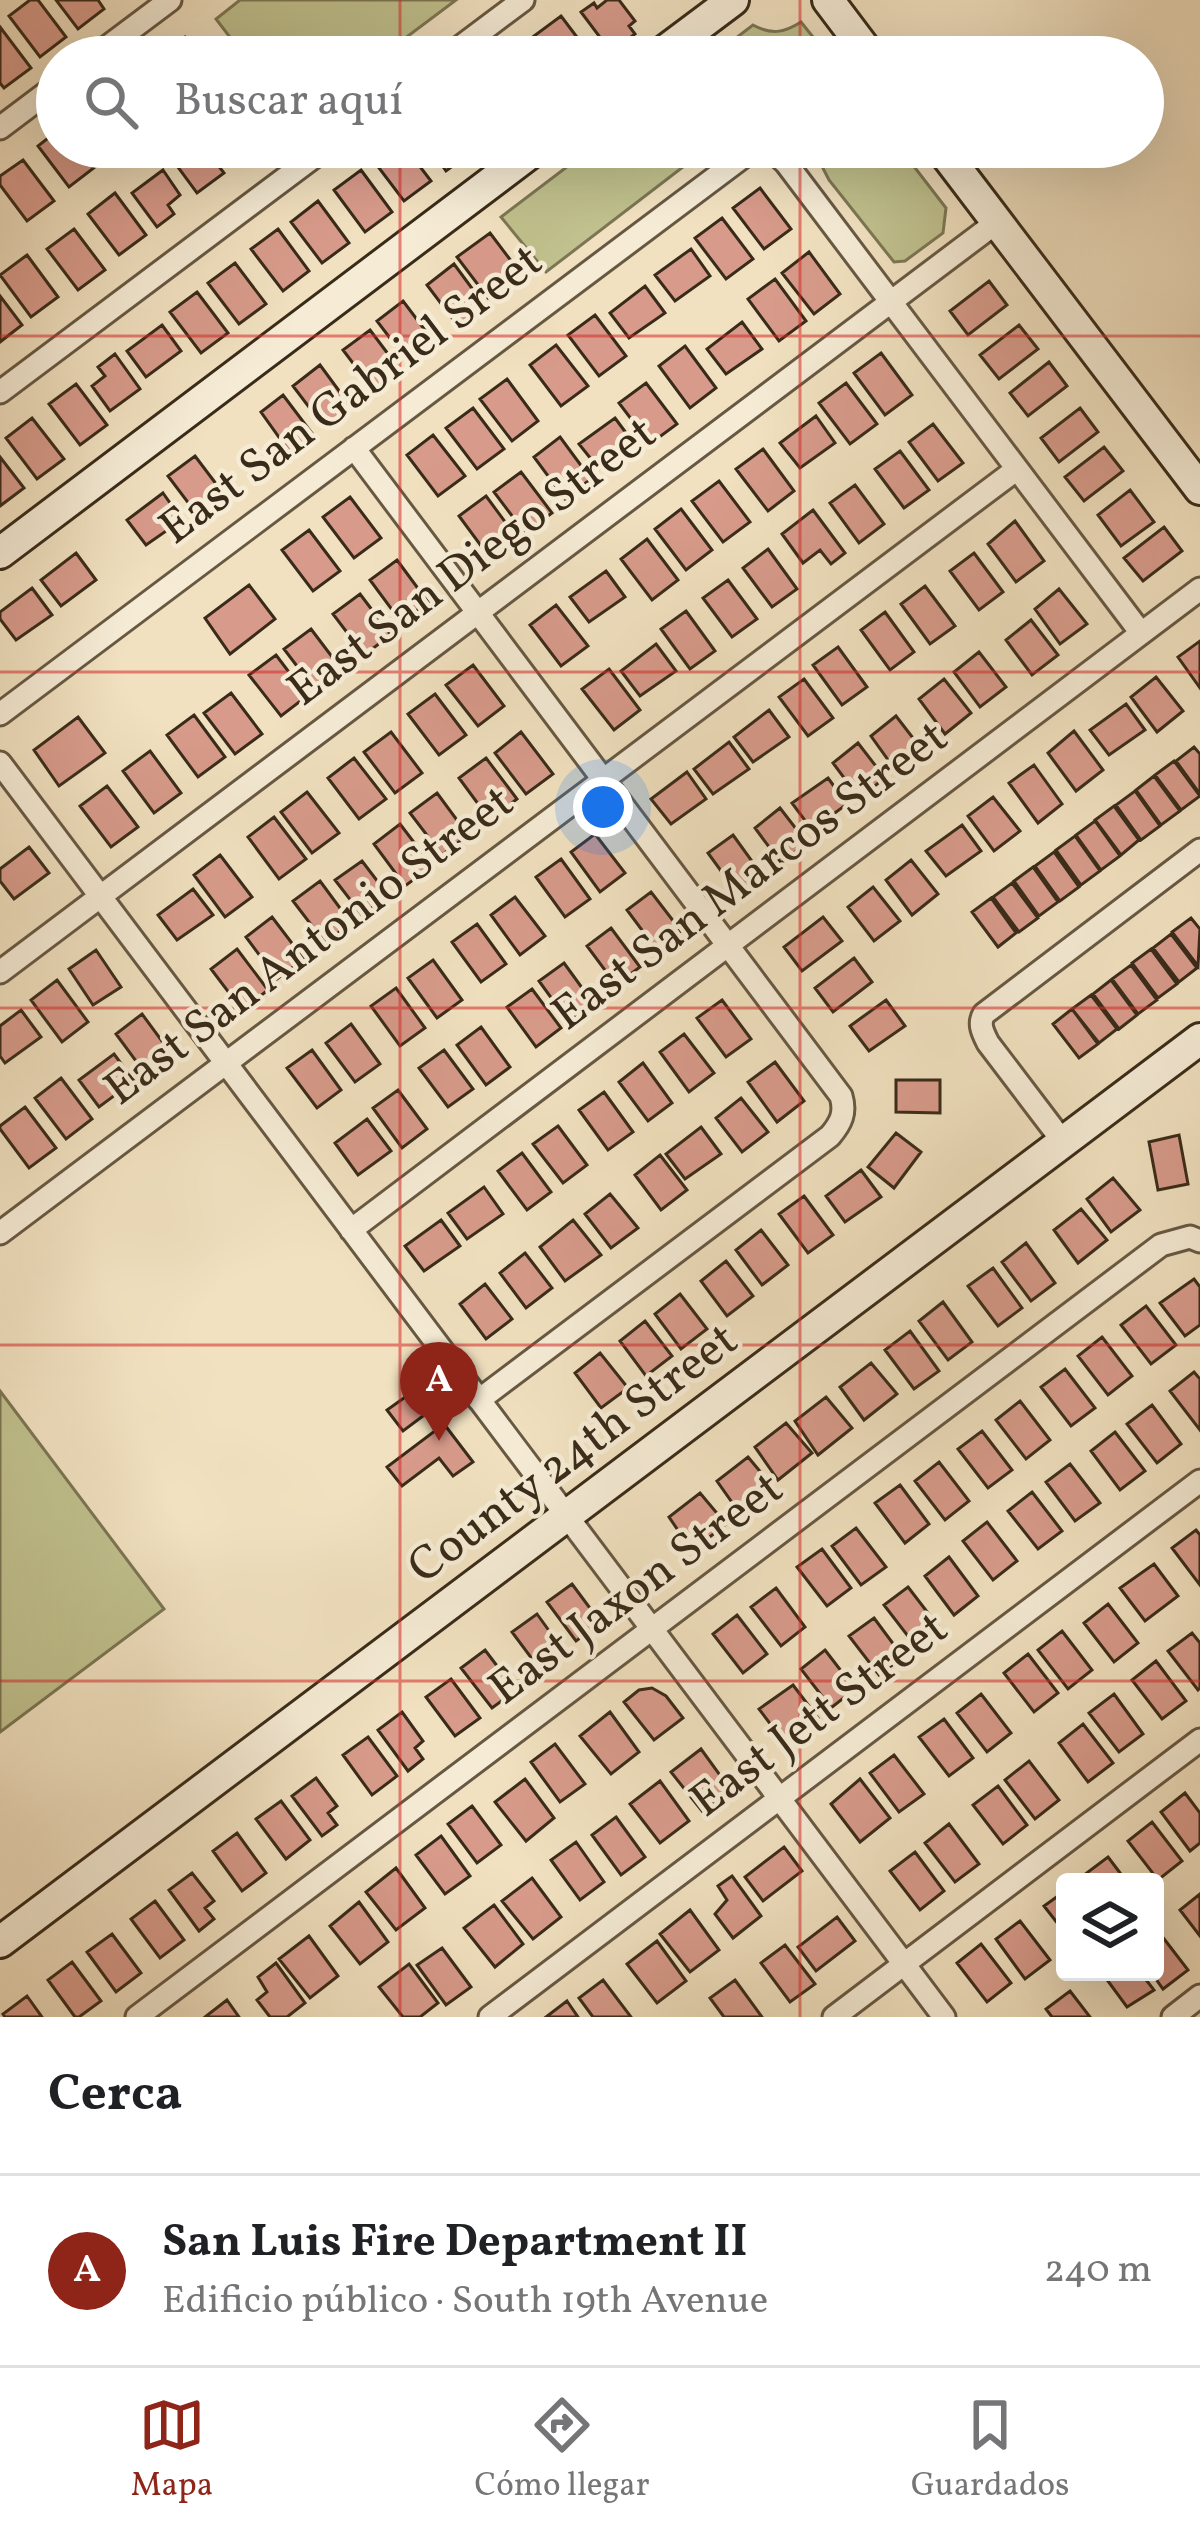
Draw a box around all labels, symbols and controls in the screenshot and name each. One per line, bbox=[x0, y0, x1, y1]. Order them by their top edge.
search box bbox=[36, 36, 1164, 168]
icon: search bbox=[78, 69, 144, 135]
text: Buscar aquí bbox=[174, 71, 403, 134]
street label: East San Gabriel Sreet bbox=[147, 230, 557, 562]
street label: East San Diego Street bbox=[275, 402, 671, 724]
street label: East San Marcos Street bbox=[539, 706, 963, 1048]
street label: East San Antonio Street bbox=[91, 771, 529, 1123]
your location bbox=[573, 777, 633, 837]
street label: County 24th Street bbox=[395, 1309, 753, 1601]
pin: A bbox=[400, 1342, 478, 1441]
street label: East Jaxon Street bbox=[476, 1457, 798, 1723]
street label: East Jett Street bbox=[677, 1597, 963, 1835]
map controls bbox=[1056, 1873, 1164, 1981]
button: layers bbox=[1056, 1873, 1164, 1981]
text: Cerca bbox=[48, 2060, 183, 2131]
text: San Luis Fire Department II bbox=[162, 2212, 748, 2275]
text: A bbox=[73, 2244, 101, 2298]
text: 240 m bbox=[1044, 2244, 1152, 2298]
text: Edificio público · South 19th Avenue bbox=[162, 2275, 768, 2329]
tab: Mapa bbox=[131, 2392, 213, 2510]
tab: Cómo llegar bbox=[475, 2392, 650, 2510]
tab: Guardados bbox=[911, 2392, 1069, 2510]

